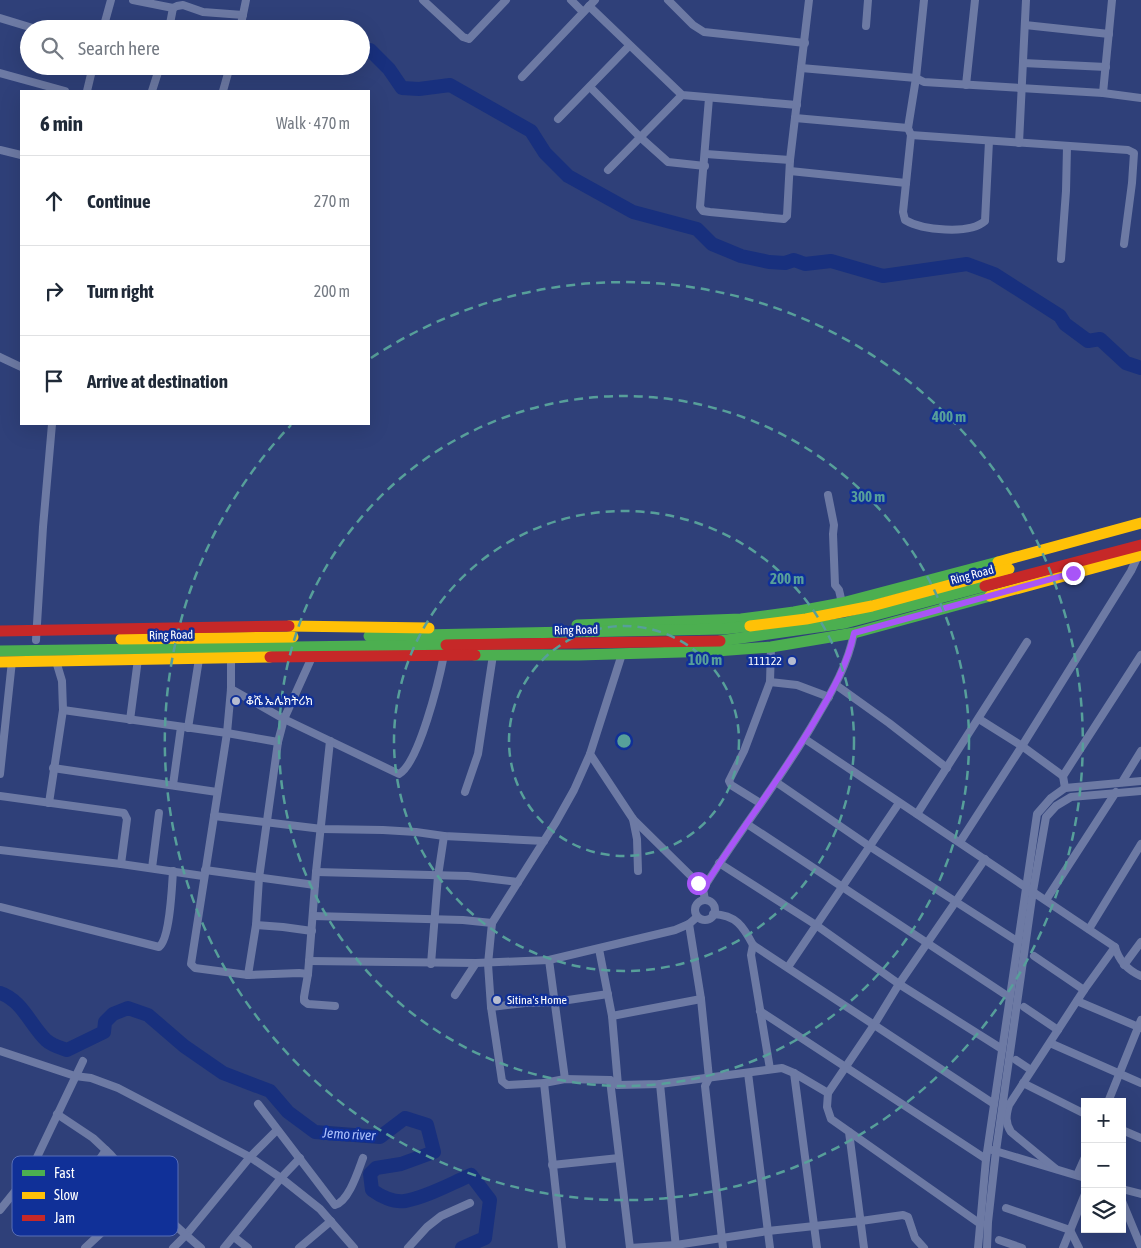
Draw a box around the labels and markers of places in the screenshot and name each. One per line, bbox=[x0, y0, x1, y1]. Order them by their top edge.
place label: 111122 bbox=[748, 654, 782, 668]
marker: 111122 bbox=[786, 655, 798, 667]
place label: ቆሼ ኤሌክትሪክ bbox=[246, 694, 313, 708]
marker: ቆሼ ኤሌክትሪክ bbox=[230, 695, 242, 707]
centre of rings bbox=[615, 732, 633, 750]
place label: Sitina's Home bbox=[507, 993, 567, 1007]
marker: Sitina's Home bbox=[491, 994, 503, 1006]

